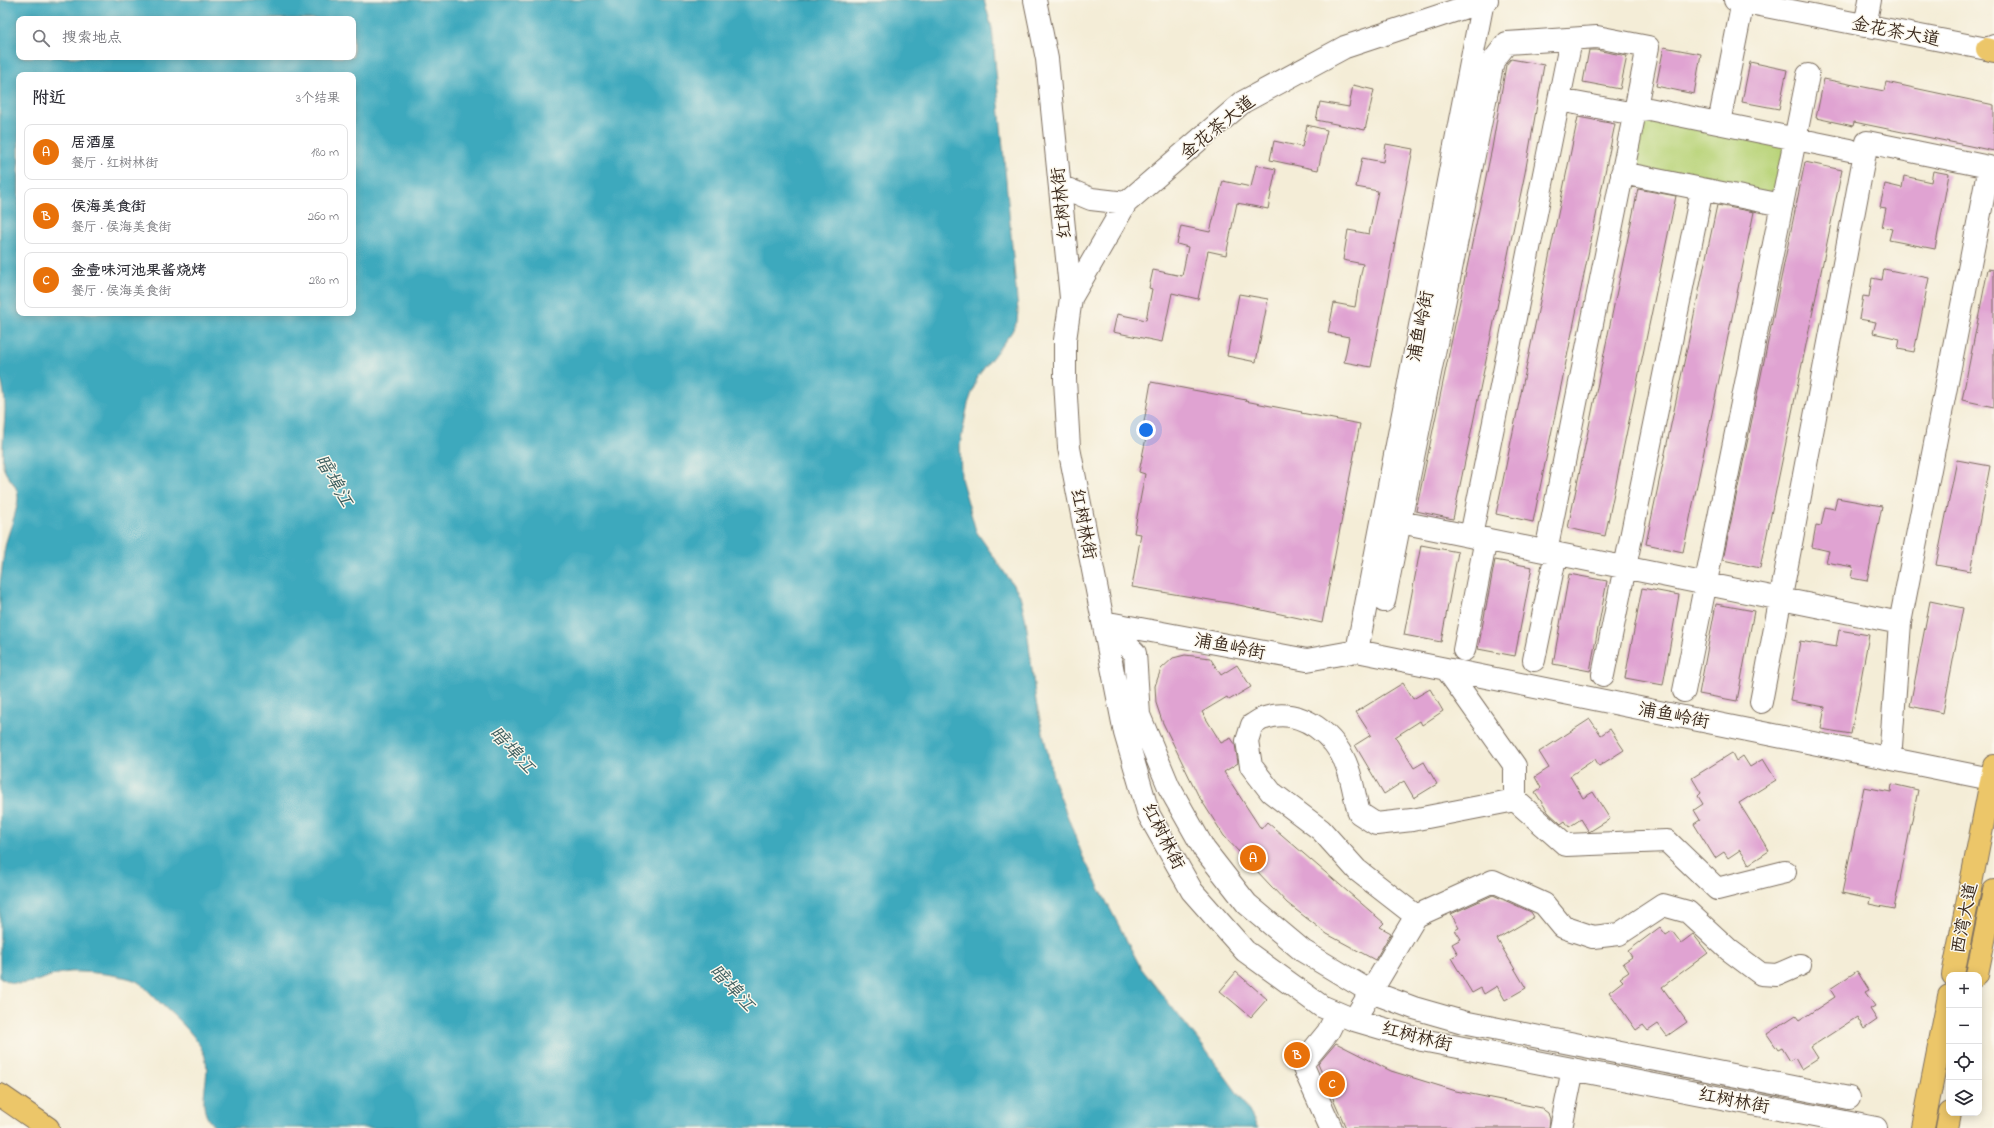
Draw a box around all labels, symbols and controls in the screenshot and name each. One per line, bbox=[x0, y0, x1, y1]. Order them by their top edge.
street label: 金花茶大道 bbox=[1849, 12, 1942, 54]
search box bbox=[16, 16, 356, 60]
icon: search bbox=[30, 27, 52, 49]
text: 搜索地点 bbox=[62, 27, 122, 49]
text: 附近 bbox=[32, 86, 66, 111]
text: 3个结果 bbox=[296, 89, 340, 108]
street label: 金花茶大道 bbox=[1175, 90, 1261, 167]
text: 居酒屋 bbox=[71, 132, 116, 154]
text: A bbox=[42, 143, 50, 162]
text: 180 m bbox=[311, 143, 339, 162]
text: 餐厅 · 红树林街 bbox=[71, 154, 158, 173]
street label: 红树林街 bbox=[1046, 166, 1080, 240]
text: 侯海美食街 bbox=[71, 196, 146, 218]
text: B bbox=[42, 207, 50, 226]
text: 260 m bbox=[308, 207, 339, 226]
text: 餐厅 · 侯海美食街 bbox=[71, 218, 171, 237]
text: 金壹味河池果酱烧烤 bbox=[71, 260, 206, 282]
text: C bbox=[42, 271, 50, 290]
text: 280 m bbox=[309, 271, 339, 290]
text: 餐厅 · 侯海美食街 bbox=[71, 282, 171, 301]
street label: 浦鱼岭街 bbox=[1402, 289, 1442, 364]
your location bbox=[1136, 420, 1156, 440]
water label: 暗埠江 bbox=[307, 450, 359, 514]
street label: 红树林街 bbox=[1062, 487, 1102, 562]
street label: 浦鱼岭街 bbox=[1192, 628, 1267, 668]
street label: 浦鱼岭街 bbox=[1636, 697, 1711, 737]
water label: 暗埠江 bbox=[482, 721, 541, 781]
street label: 红树林街 bbox=[1134, 799, 1190, 875]
pin: A bbox=[1240, 843, 1266, 873]
street label: 西湾大道 bbox=[1946, 881, 1986, 956]
water label: 暗埠江 bbox=[702, 959, 761, 1019]
map controls bbox=[1946, 972, 1982, 1116]
button: + bbox=[1946, 972, 1982, 1008]
button: − bbox=[1946, 1008, 1982, 1044]
street label: 红树林街 bbox=[1378, 1017, 1455, 1059]
pin: B bbox=[1284, 1040, 1310, 1070]
button: locate bbox=[1946, 1044, 1982, 1080]
pin: C bbox=[1319, 1069, 1345, 1099]
button: layers bbox=[1946, 1080, 1982, 1116]
street label: 红树林街 bbox=[1696, 1082, 1771, 1122]

